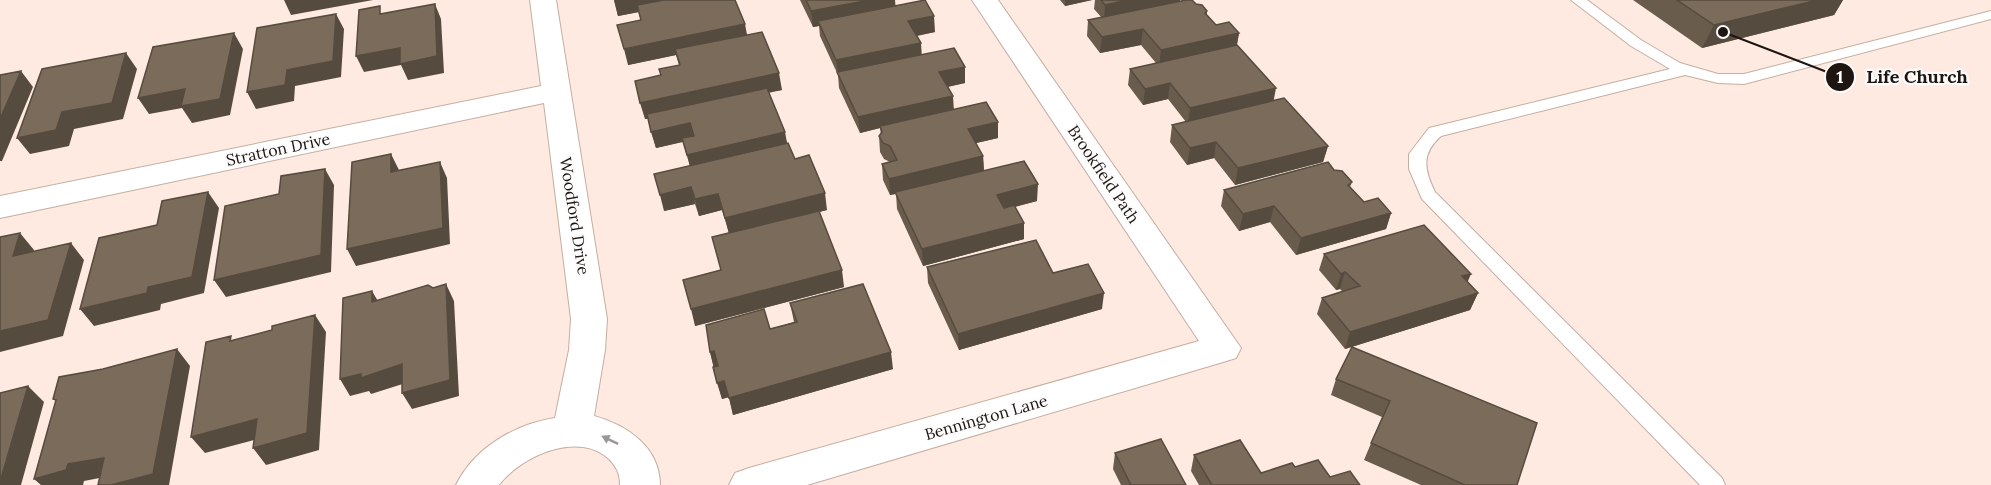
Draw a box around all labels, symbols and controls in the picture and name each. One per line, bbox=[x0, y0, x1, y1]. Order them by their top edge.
callout: Life Church bbox=[1825, 59, 1980, 95]
text: 1 bbox=[1836, 65, 1844, 88]
text: Life Church bbox=[1866, 65, 1968, 88]
street label: Brookfield Path bbox=[1064, 121, 1144, 227]
street label: Stratton Drive bbox=[224, 128, 332, 170]
street label: Woodford Drive bbox=[556, 156, 594, 277]
street label: Bennington Lane bbox=[922, 390, 1050, 444]
one-way arrow bbox=[601, 435, 619, 445]

